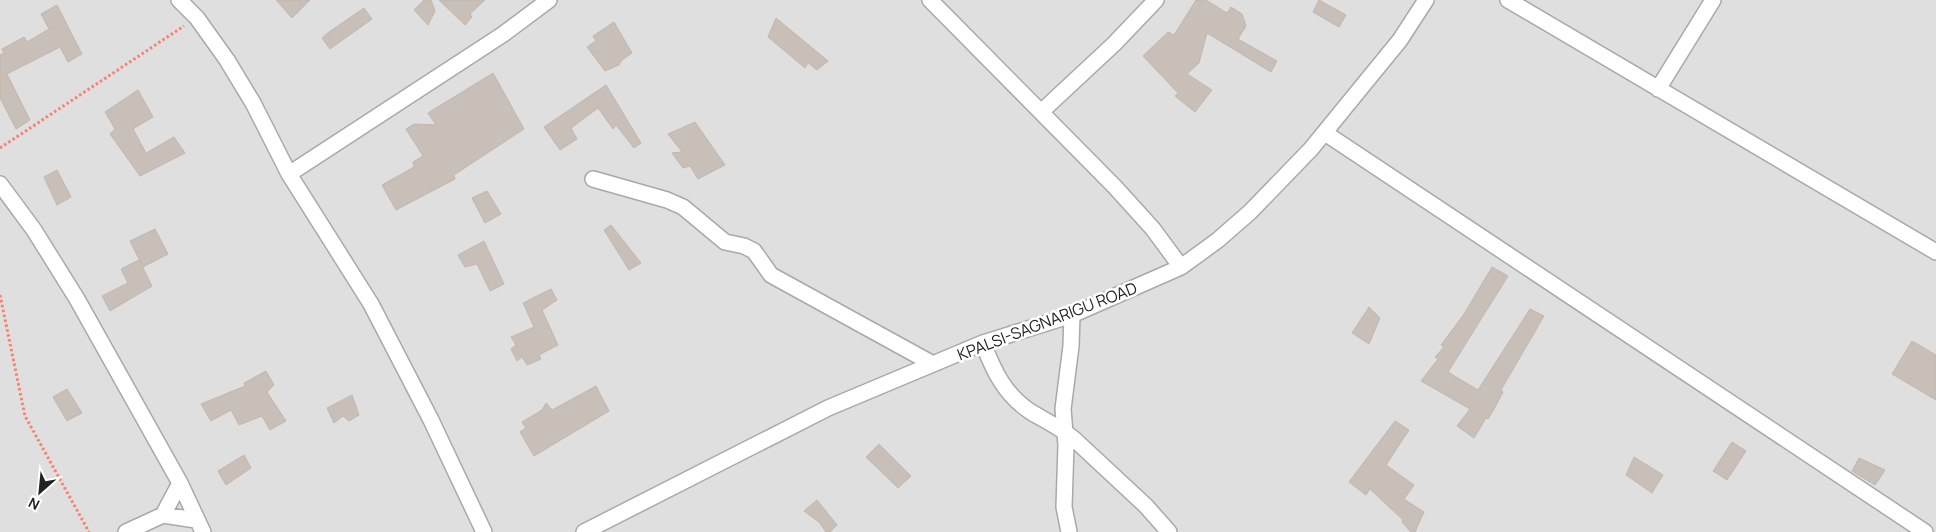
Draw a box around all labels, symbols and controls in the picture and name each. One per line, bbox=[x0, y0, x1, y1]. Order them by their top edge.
street label: KPALSI-SAGNARIGU ROAD bbox=[954, 276, 1140, 365]
north arrow bbox=[15, 467, 65, 517]
text: N bbox=[25, 493, 43, 515]

